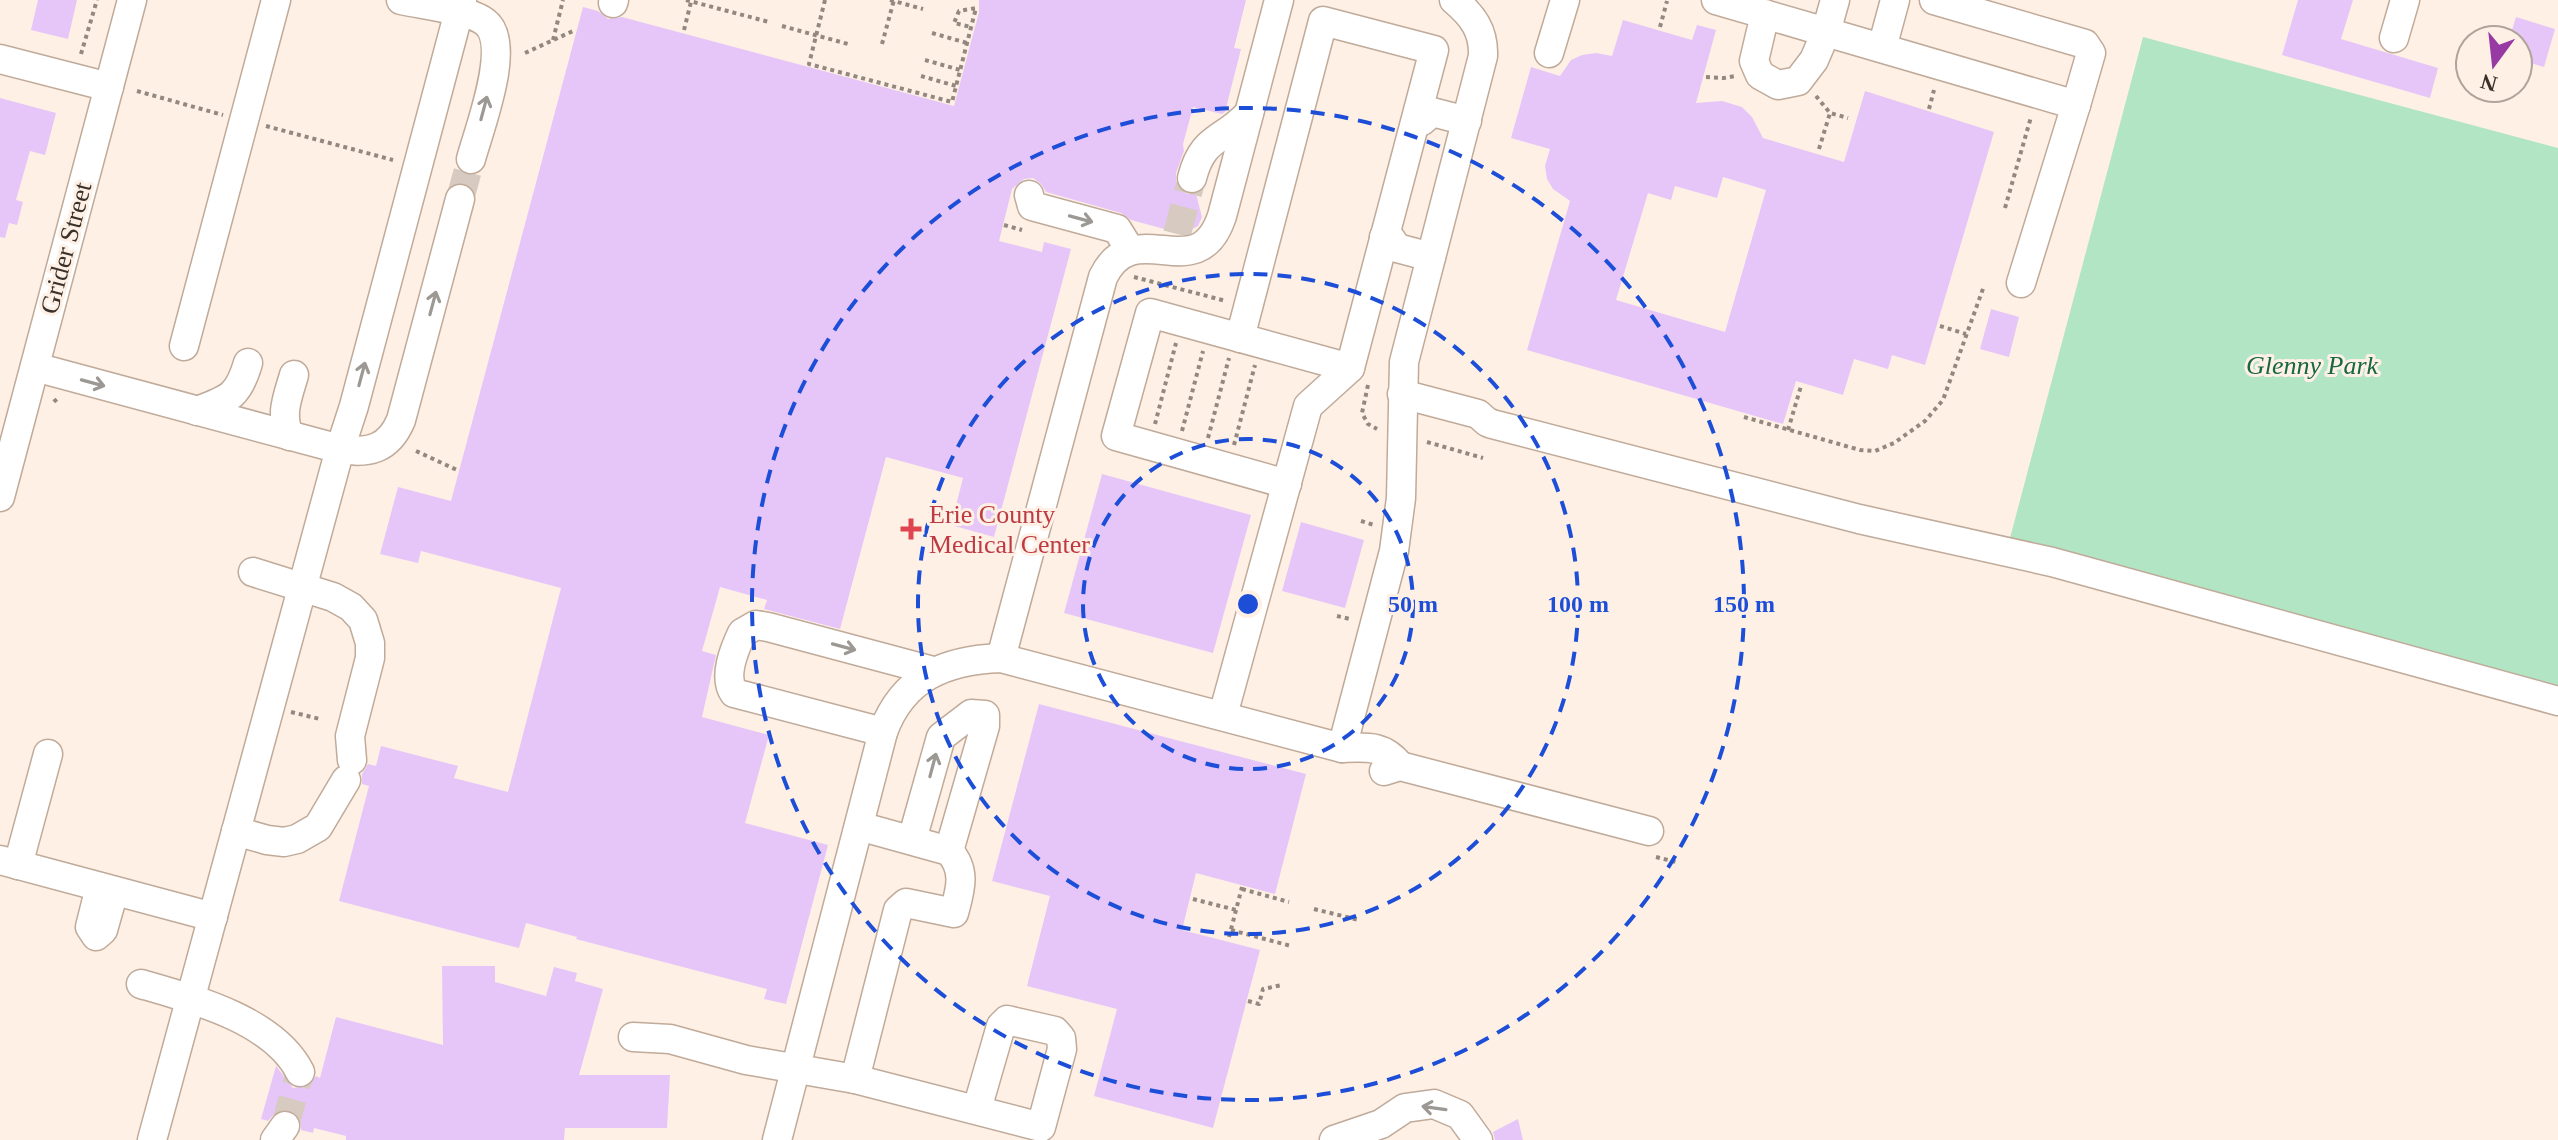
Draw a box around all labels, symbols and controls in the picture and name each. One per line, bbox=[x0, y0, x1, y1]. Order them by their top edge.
north arrow bbox=[2454, 24, 2534, 104]
text: N bbox=[2478, 69, 2500, 97]
one-way arrow bbox=[478, 96, 493, 121]
street label: Grider Street bbox=[35, 178, 98, 317]
one-way arrow bbox=[1067, 213, 1093, 228]
one-way arrow bbox=[426, 290, 441, 316]
park label: Glenny Park bbox=[2246, 351, 2379, 380]
one-way arrow bbox=[356, 362, 371, 388]
one-way arrow bbox=[80, 376, 106, 391]
place label: Erie County Medical Center bbox=[929, 500, 1090, 559]
marker: Erie County Medical Center bbox=[900, 518, 922, 540]
centre of rings bbox=[1234, 590, 1262, 618]
text: 50 m bbox=[1388, 591, 1438, 617]
text: 100 m bbox=[1547, 591, 1609, 617]
text: 150 m bbox=[1713, 591, 1775, 617]
one-way arrow bbox=[830, 640, 856, 655]
one-way arrow bbox=[926, 752, 941, 778]
one-way arrow bbox=[1422, 1100, 1448, 1115]

